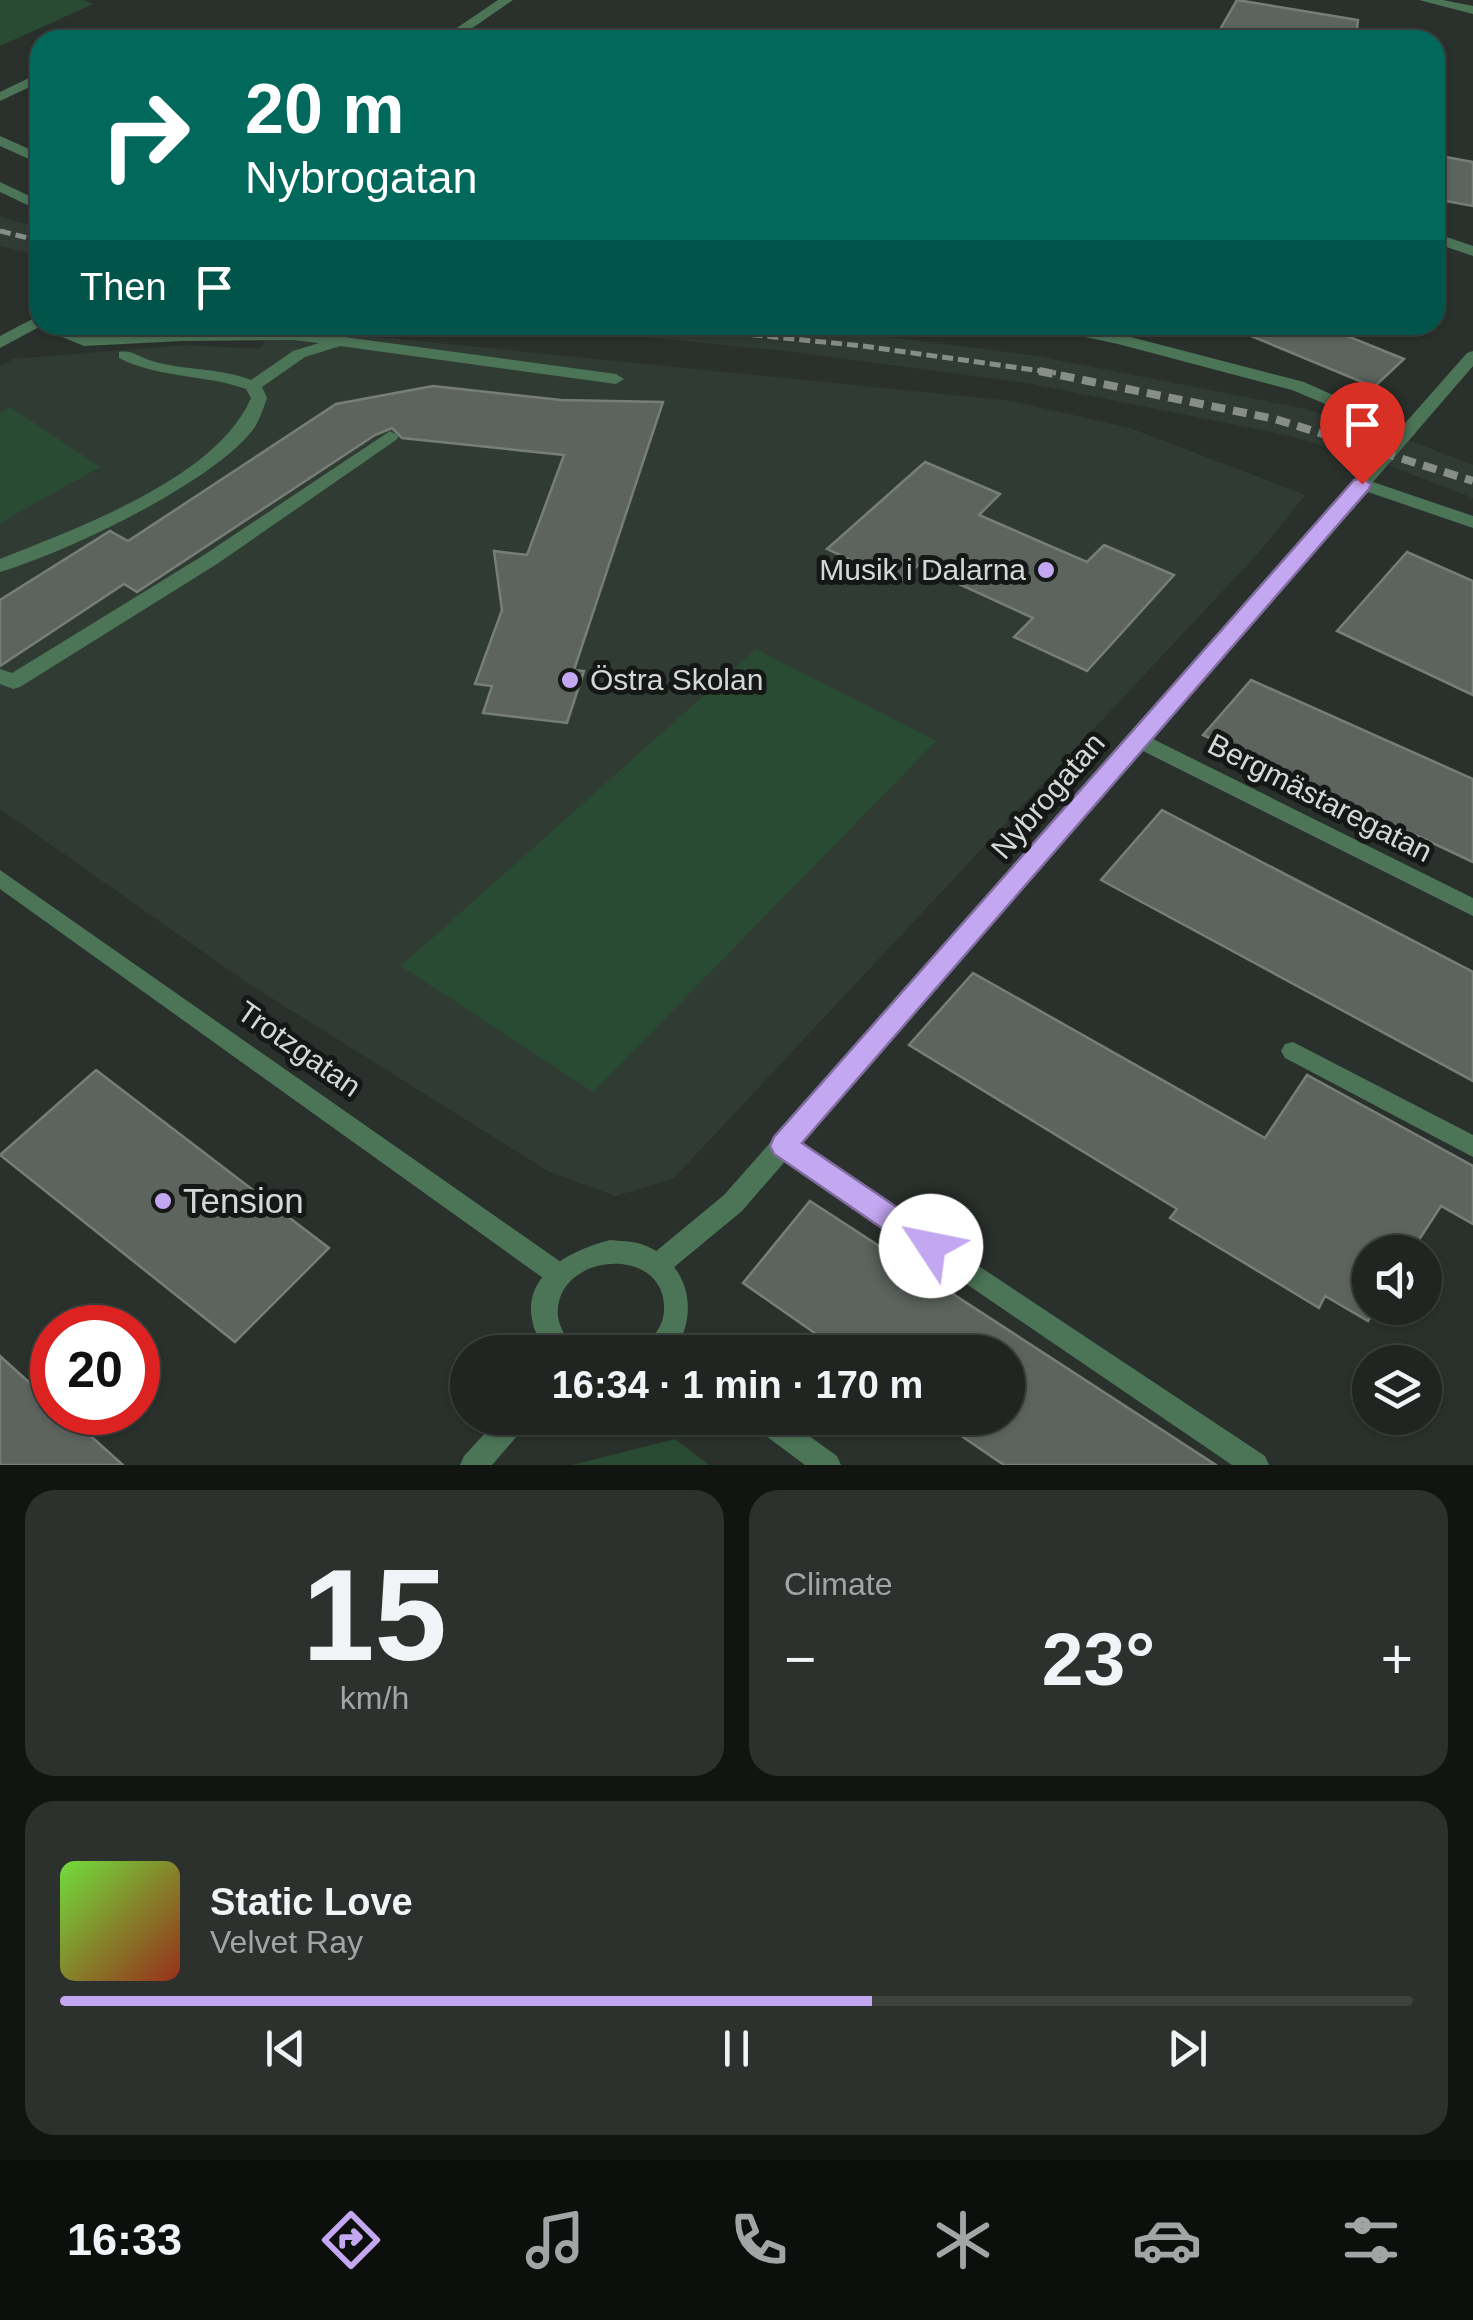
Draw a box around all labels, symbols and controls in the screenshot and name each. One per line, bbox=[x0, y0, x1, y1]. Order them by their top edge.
icon: right bbox=[80, 70, 210, 200]
text: 20 m bbox=[245, 70, 405, 148]
text: Nybrogatan bbox=[245, 152, 478, 203]
icon: arrive bbox=[187, 260, 242, 315]
text: Then bbox=[80, 266, 167, 308]
pin bbox=[1320, 382, 1405, 485]
icon: arrive bbox=[1335, 397, 1390, 452]
place label: Musik i Dalarna bbox=[819, 553, 1026, 586]
marker: Musik i Dalarna bbox=[1035, 559, 1057, 581]
place label: Östra Skolan bbox=[590, 663, 763, 696]
marker: Östra Skolan bbox=[559, 669, 581, 691]
street label: Nybrogatan bbox=[984, 726, 1111, 865]
street label: Bergmästaregatan bbox=[1203, 727, 1438, 868]
street label: Trotzgatan bbox=[232, 994, 367, 1103]
place label: Tension bbox=[183, 1181, 304, 1220]
marker: Tension bbox=[152, 1190, 174, 1212]
position arrow bbox=[879, 1194, 983, 1298]
map controls bbox=[1352, 1235, 1442, 1435]
button: sound bbox=[1352, 1235, 1442, 1325]
speed limit sign: 20 bbox=[30, 1305, 160, 1435]
button: layers bbox=[1352, 1345, 1442, 1435]
text: 16:34 · 1 min · 170 m bbox=[552, 1364, 923, 1406]
text: 15 bbox=[302, 1542, 447, 1688]
text: Climate bbox=[784, 1566, 892, 1602]
text: 23° bbox=[1042, 1617, 1155, 1701]
text: − bbox=[784, 1628, 816, 1690]
text: + bbox=[1381, 1628, 1413, 1690]
text: km/h bbox=[340, 1680, 409, 1716]
text: Static Love bbox=[210, 1881, 413, 1923]
text: Velvet Ray bbox=[210, 1924, 363, 1960]
icon: previous bbox=[258, 2021, 313, 2076]
icon: pause bbox=[709, 2021, 764, 2076]
icon: next bbox=[1160, 2021, 1215, 2076]
icon: directions bbox=[316, 2205, 386, 2275]
icon: music bbox=[520, 2205, 590, 2275]
icon: phone bbox=[724, 2205, 794, 2275]
icon: climate bbox=[928, 2205, 998, 2275]
icon: car bbox=[1132, 2205, 1202, 2275]
icon: filters bbox=[1336, 2205, 1406, 2275]
text: 16:33 bbox=[67, 2214, 182, 2265]

